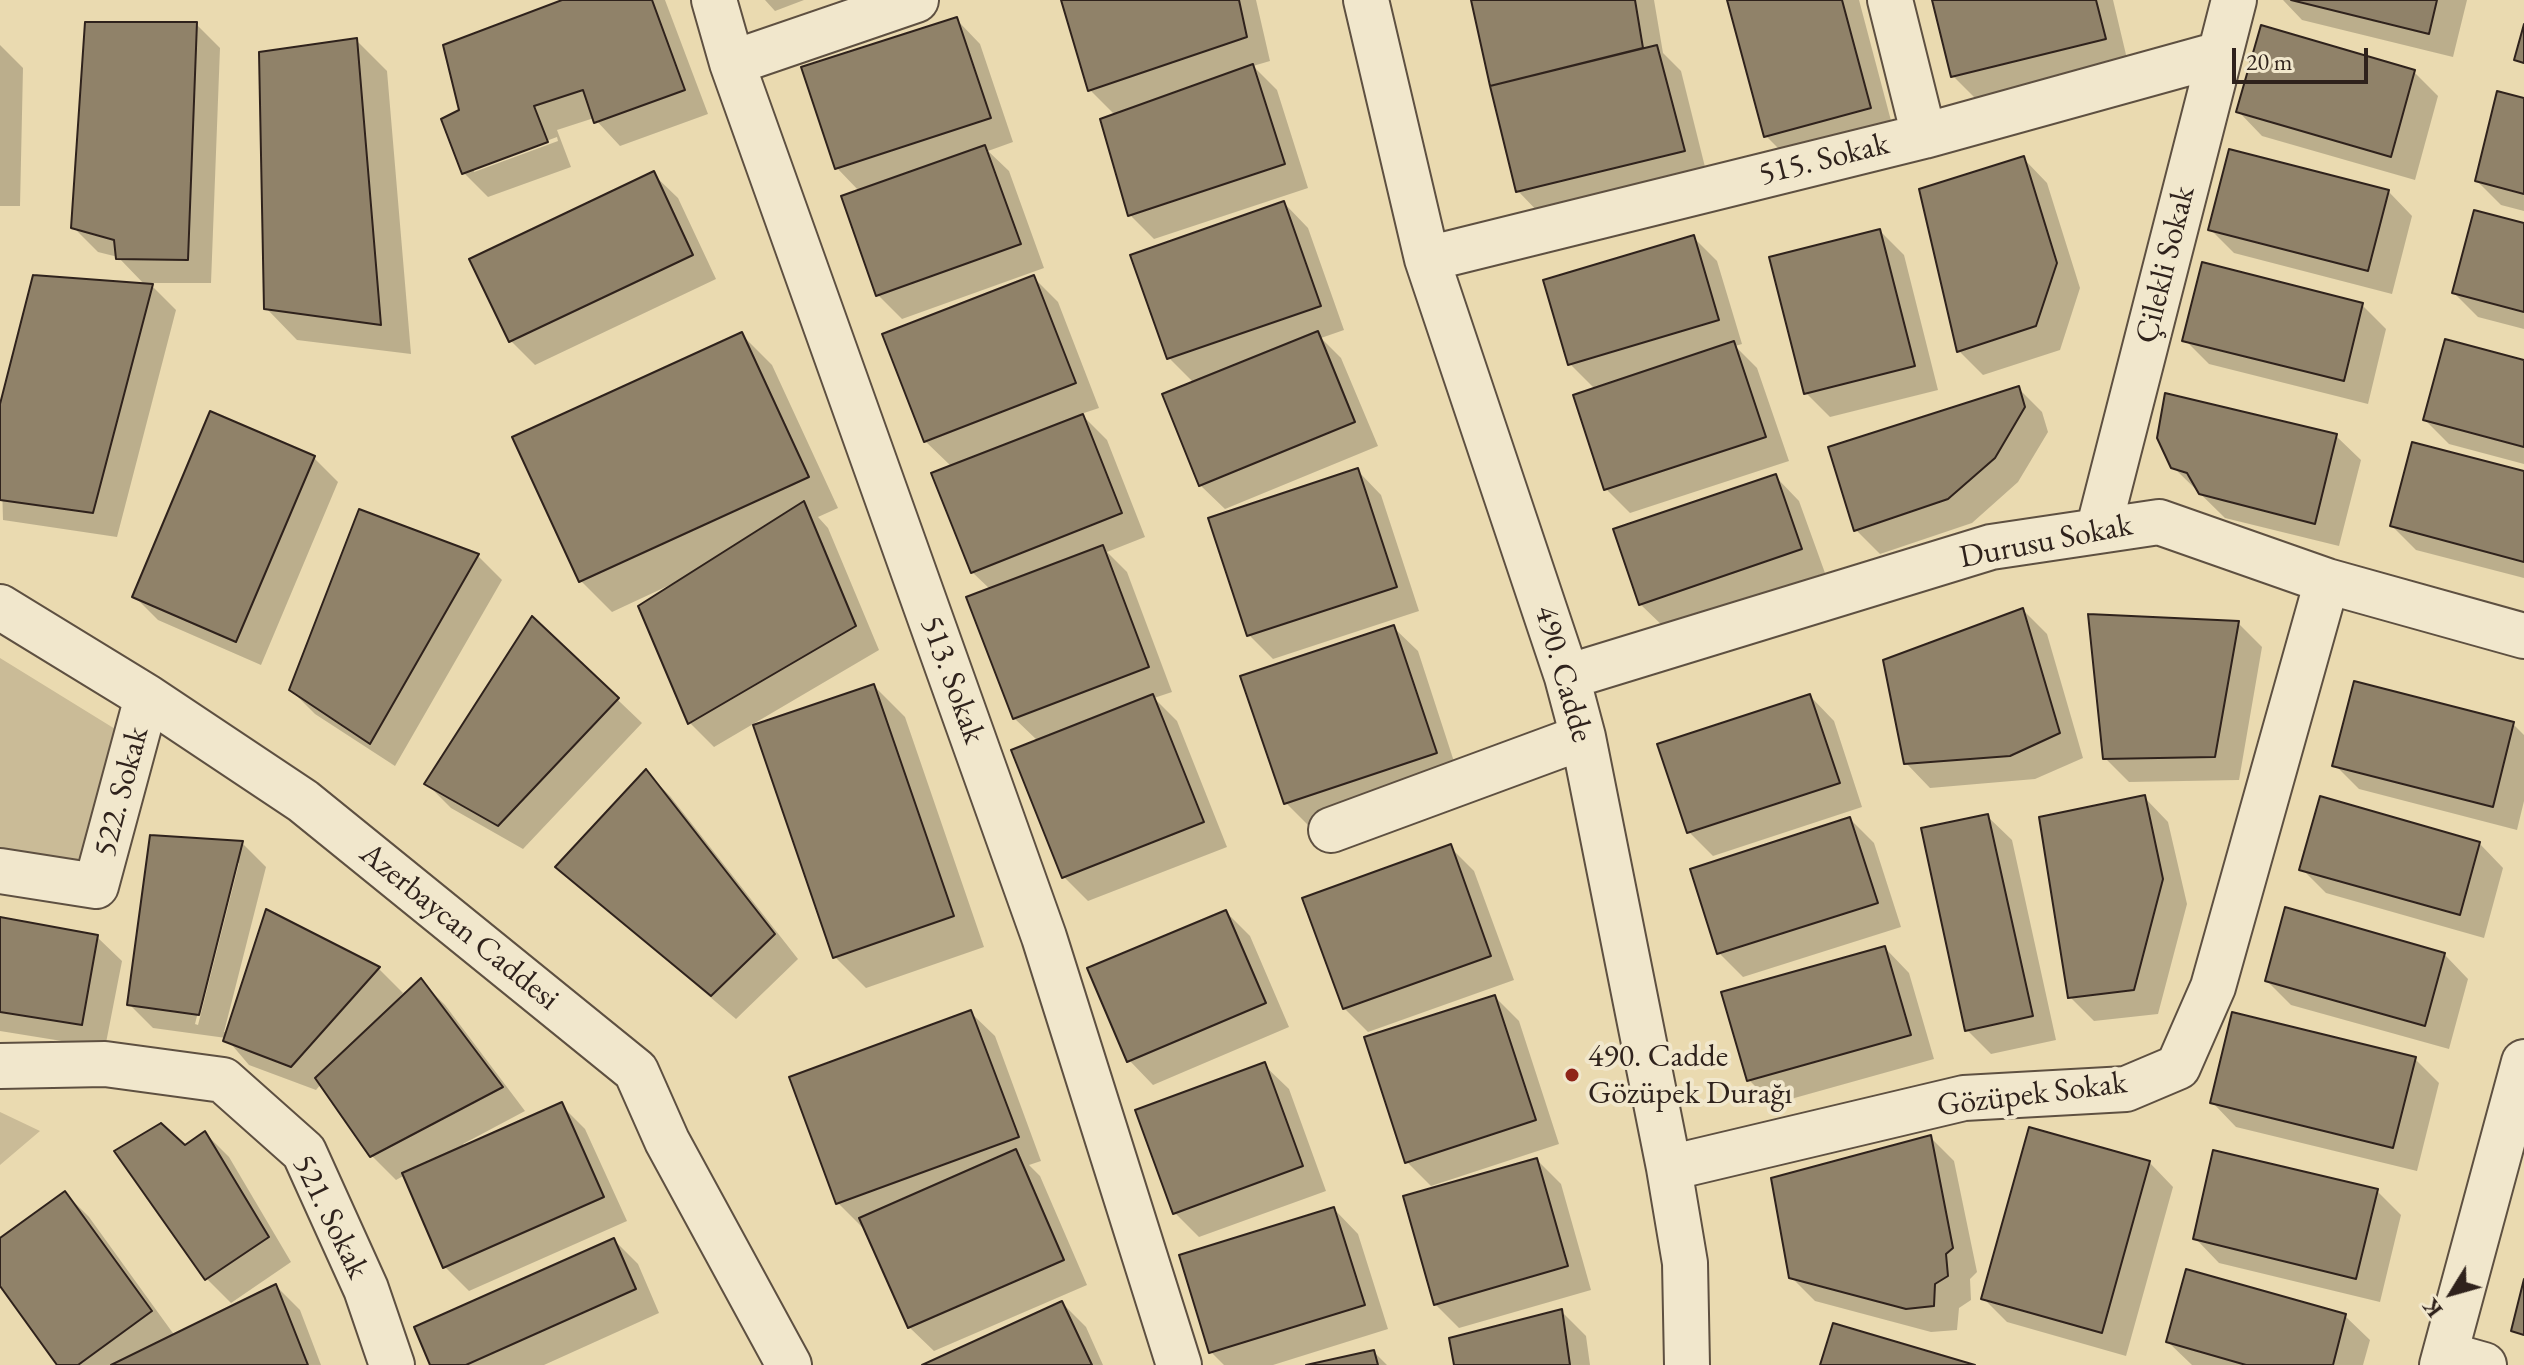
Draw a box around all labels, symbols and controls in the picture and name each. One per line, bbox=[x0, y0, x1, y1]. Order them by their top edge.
scale bar bbox=[2236, 32, 2372, 82]
text: 20 m bbox=[2246, 46, 2293, 77]
street label: 515. Sokak bbox=[1755, 125, 1893, 195]
street label: Çilekli Sokak bbox=[2128, 182, 2204, 348]
street label: Durusu Sokak bbox=[1956, 506, 2136, 578]
street label: 490. Cadde bbox=[1525, 601, 1601, 747]
street label: 513. Sokak bbox=[911, 611, 993, 749]
street label: 522. Sokak bbox=[86, 723, 158, 861]
street label: Azerbaycan Caddesi bbox=[352, 835, 566, 1019]
place label: 490. Cadde Gözüpek Durağı bbox=[1588, 1038, 1792, 1113]
street label: Gözüpek Sokak bbox=[1935, 1064, 2129, 1126]
marker: 490. Cadde Gözüpek Durağı bbox=[1563, 1066, 1581, 1084]
street label: 521. Sokak bbox=[284, 1149, 376, 1285]
north arrow bbox=[2412, 1253, 2492, 1333]
text: K bbox=[2416, 1292, 2449, 1323]

